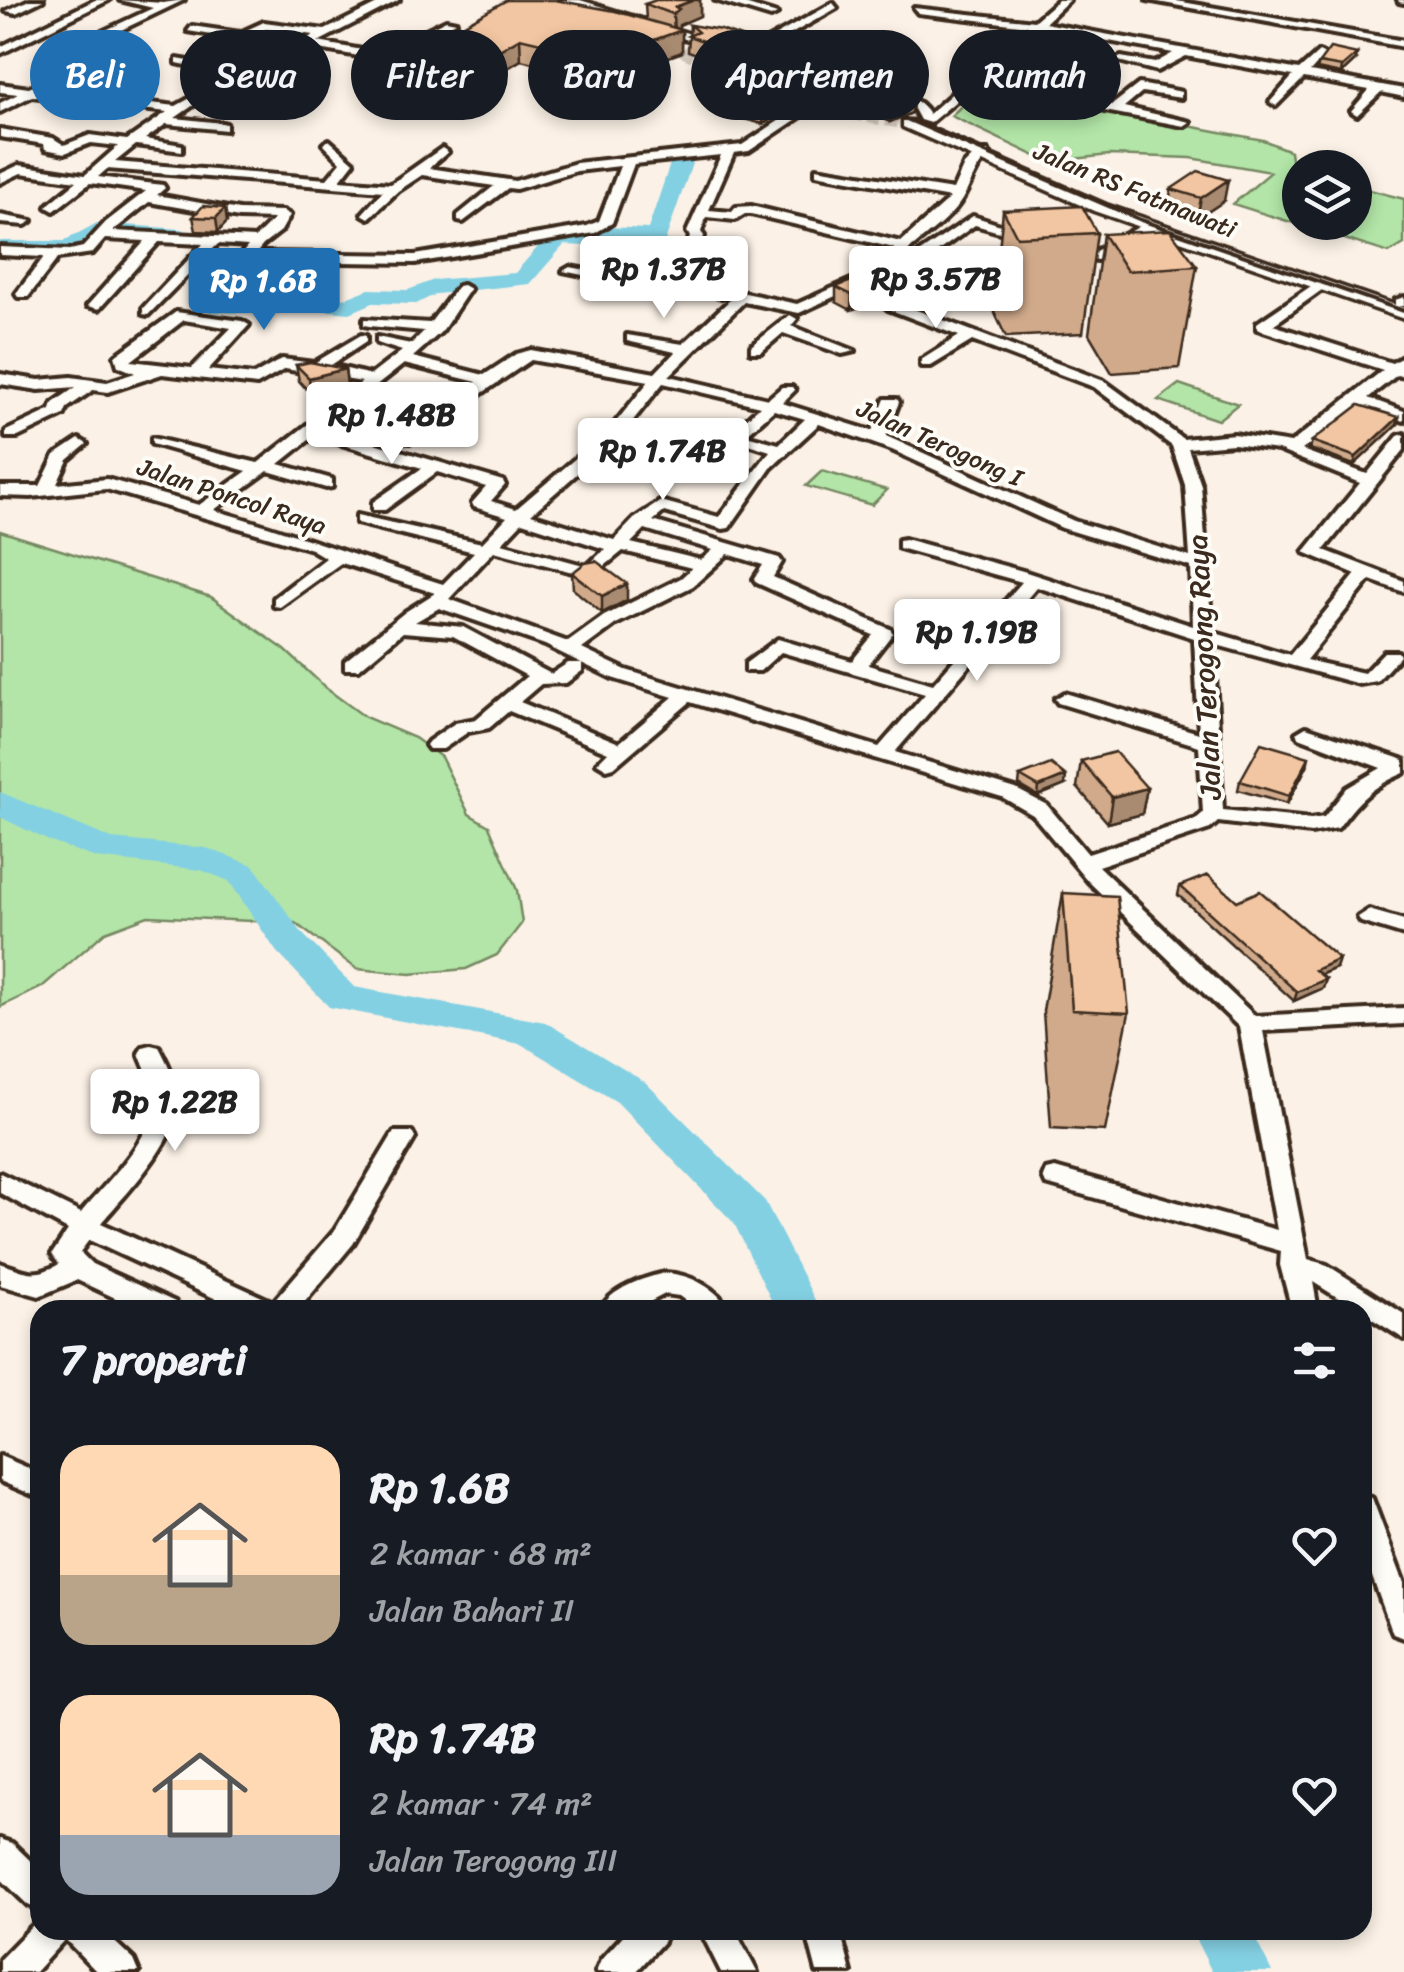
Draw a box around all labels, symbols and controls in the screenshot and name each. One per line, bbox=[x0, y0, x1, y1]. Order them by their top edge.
chip: Beli bbox=[30, 30, 160, 120]
chip: Sewa bbox=[180, 30, 331, 120]
chip: Filter bbox=[351, 30, 508, 120]
chip: Baru bbox=[528, 30, 671, 120]
chip: Apartemen bbox=[691, 30, 929, 120]
chip: Rumah bbox=[949, 30, 1121, 120]
street label: Jalan RS Fatmawati bbox=[1026, 128, 1244, 252]
map controls bbox=[1282, 150, 1372, 240]
button: layers bbox=[1282, 150, 1372, 240]
pin: Rp 1.37B bbox=[561, 236, 767, 321]
text: Rp 1.37B bbox=[602, 240, 726, 297]
pin: Rp 3.57B bbox=[833, 246, 1039, 331]
pin: Rp 1.6B bbox=[172, 248, 356, 333]
text: Rp 3.57B bbox=[871, 250, 1001, 307]
text: Rp 1.6B bbox=[211, 252, 317, 309]
pin: Rp 1.48B bbox=[289, 382, 495, 467]
text: Rp 1.48B bbox=[328, 386, 456, 443]
street label: Jalan Terogong I bbox=[849, 386, 1032, 501]
pin: Rp 1.74B bbox=[560, 418, 766, 503]
text: Rp 1.74B bbox=[600, 422, 726, 479]
street label: Jalan Poncol Raya bbox=[131, 444, 333, 548]
street label: Jalan Terogong Raya bbox=[1170, 533, 1238, 802]
pin: Rp 1.19B bbox=[874, 599, 1080, 684]
text: Rp 1.19B bbox=[916, 603, 1038, 660]
pin: Rp 1.22B bbox=[72, 1069, 278, 1154]
text: Rp 1.22B bbox=[112, 1073, 238, 1130]
text: 7 properti bbox=[60, 1323, 247, 1397]
icon: filters bbox=[1287, 1333, 1342, 1388]
text: Rp 1.6B bbox=[370, 1451, 510, 1525]
icon: home bbox=[140, 1485, 260, 1605]
icon: heart bbox=[1287, 1518, 1342, 1573]
text: 2 kamar · 68 m² bbox=[370, 1525, 592, 1582]
text: Jalan Bahari II bbox=[370, 1582, 574, 1639]
text: Rp 1.74B bbox=[370, 1701, 536, 1775]
icon: home bbox=[140, 1735, 260, 1855]
icon: heart bbox=[1287, 1768, 1342, 1823]
text: 2 kamar · 74 m² bbox=[370, 1775, 593, 1832]
text: Jalan Terogong III bbox=[370, 1832, 617, 1889]

